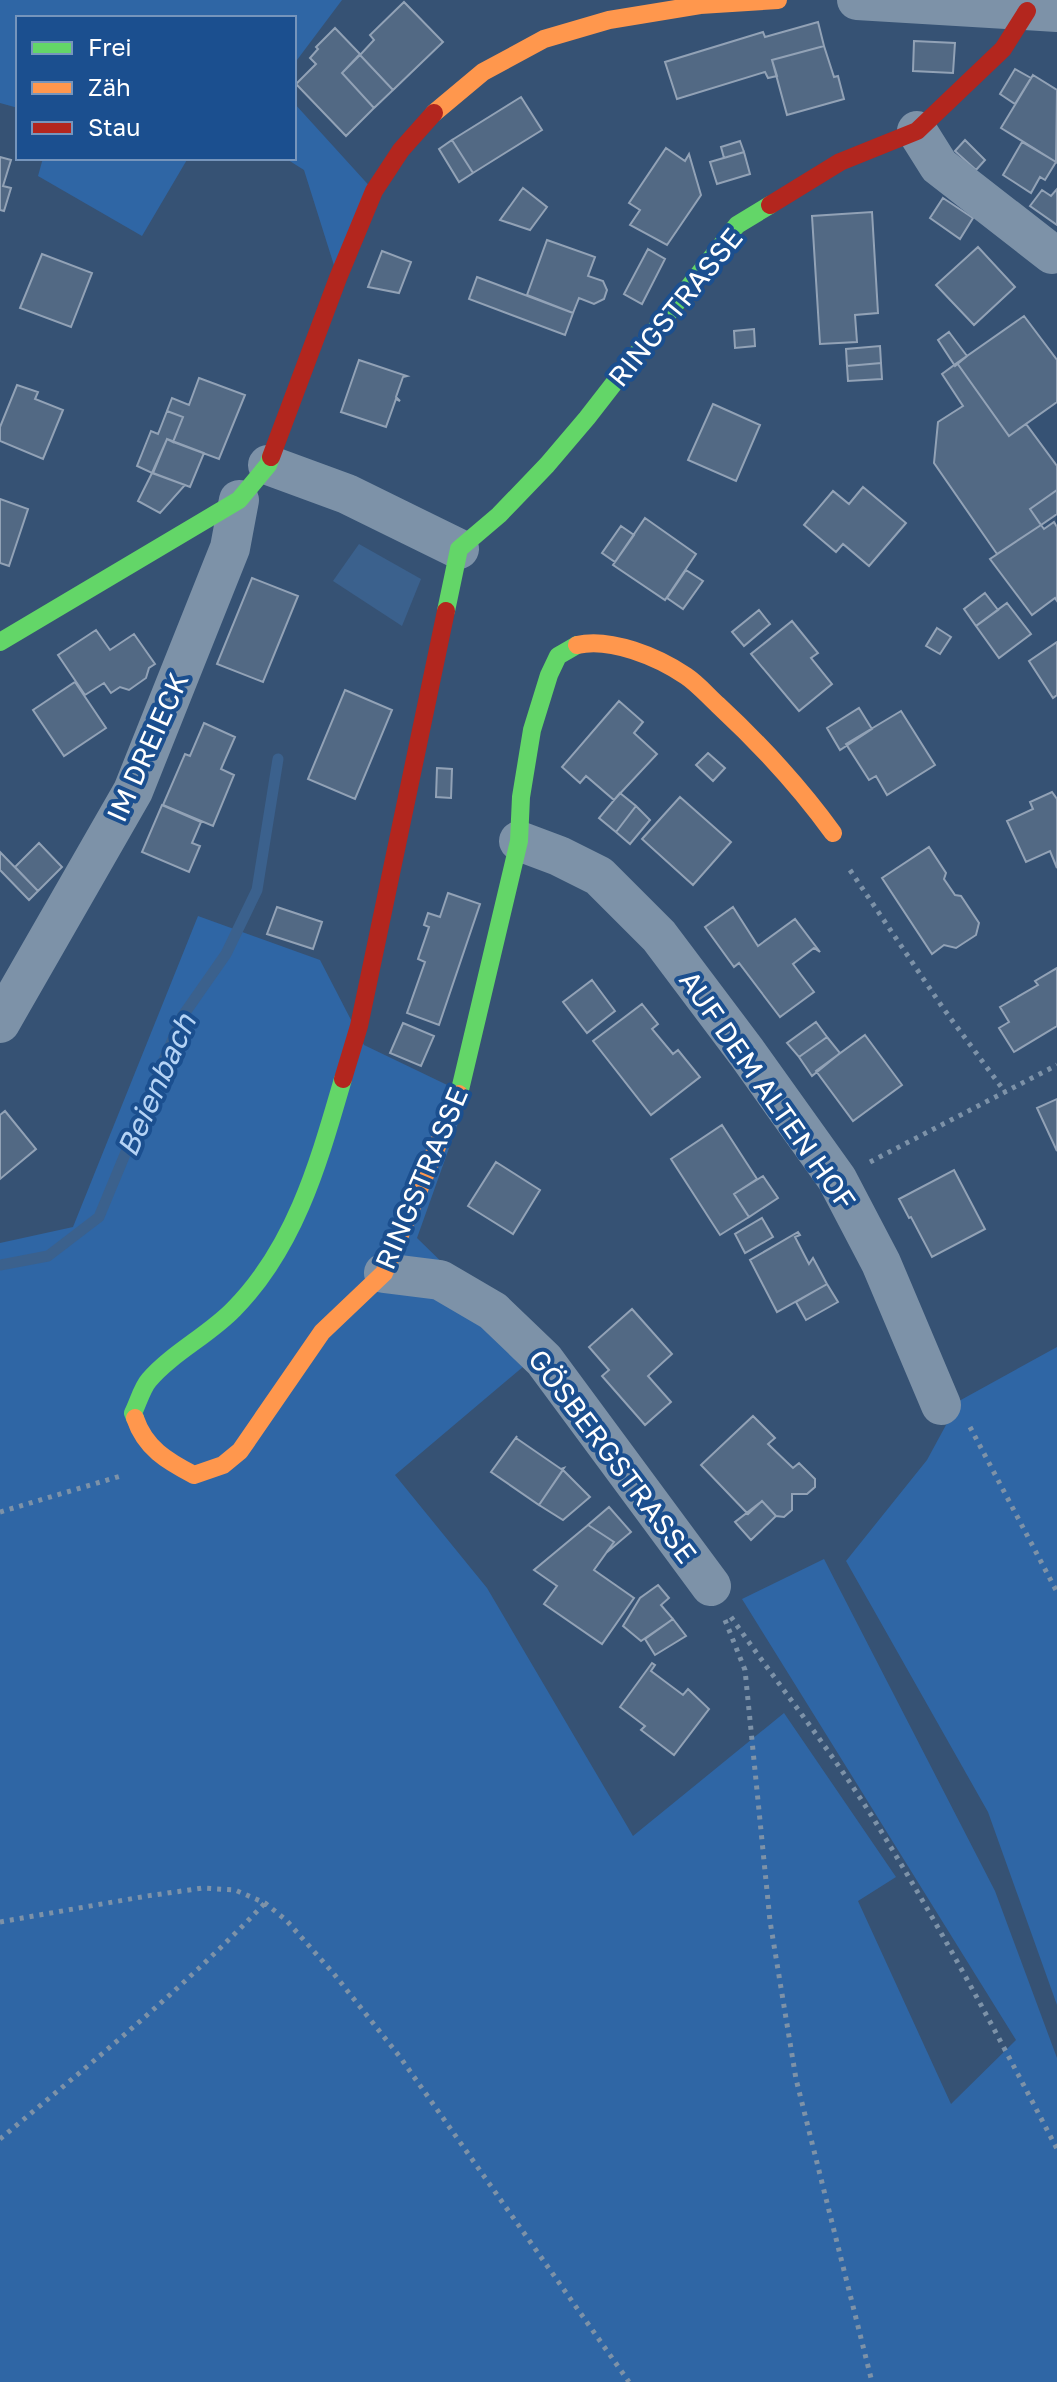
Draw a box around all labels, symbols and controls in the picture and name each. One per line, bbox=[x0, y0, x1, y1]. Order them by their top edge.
legend bbox=[16, 16, 296, 160]
text: Frei bbox=[88, 32, 132, 61]
text: Zäh bbox=[88, 72, 131, 101]
text: Stau bbox=[88, 112, 141, 141]
street label: RINGSTRASSE bbox=[601, 221, 749, 393]
street label: IM DREIECK bbox=[99, 667, 195, 827]
street label: AUF DEM ALTEN HOF bbox=[673, 964, 863, 1216]
water label: Beienbach bbox=[109, 1007, 204, 1162]
street label: RINGSTRASSE bbox=[368, 1082, 474, 1274]
street label: GÖSBERGSTRASSE bbox=[522, 1343, 704, 1569]

